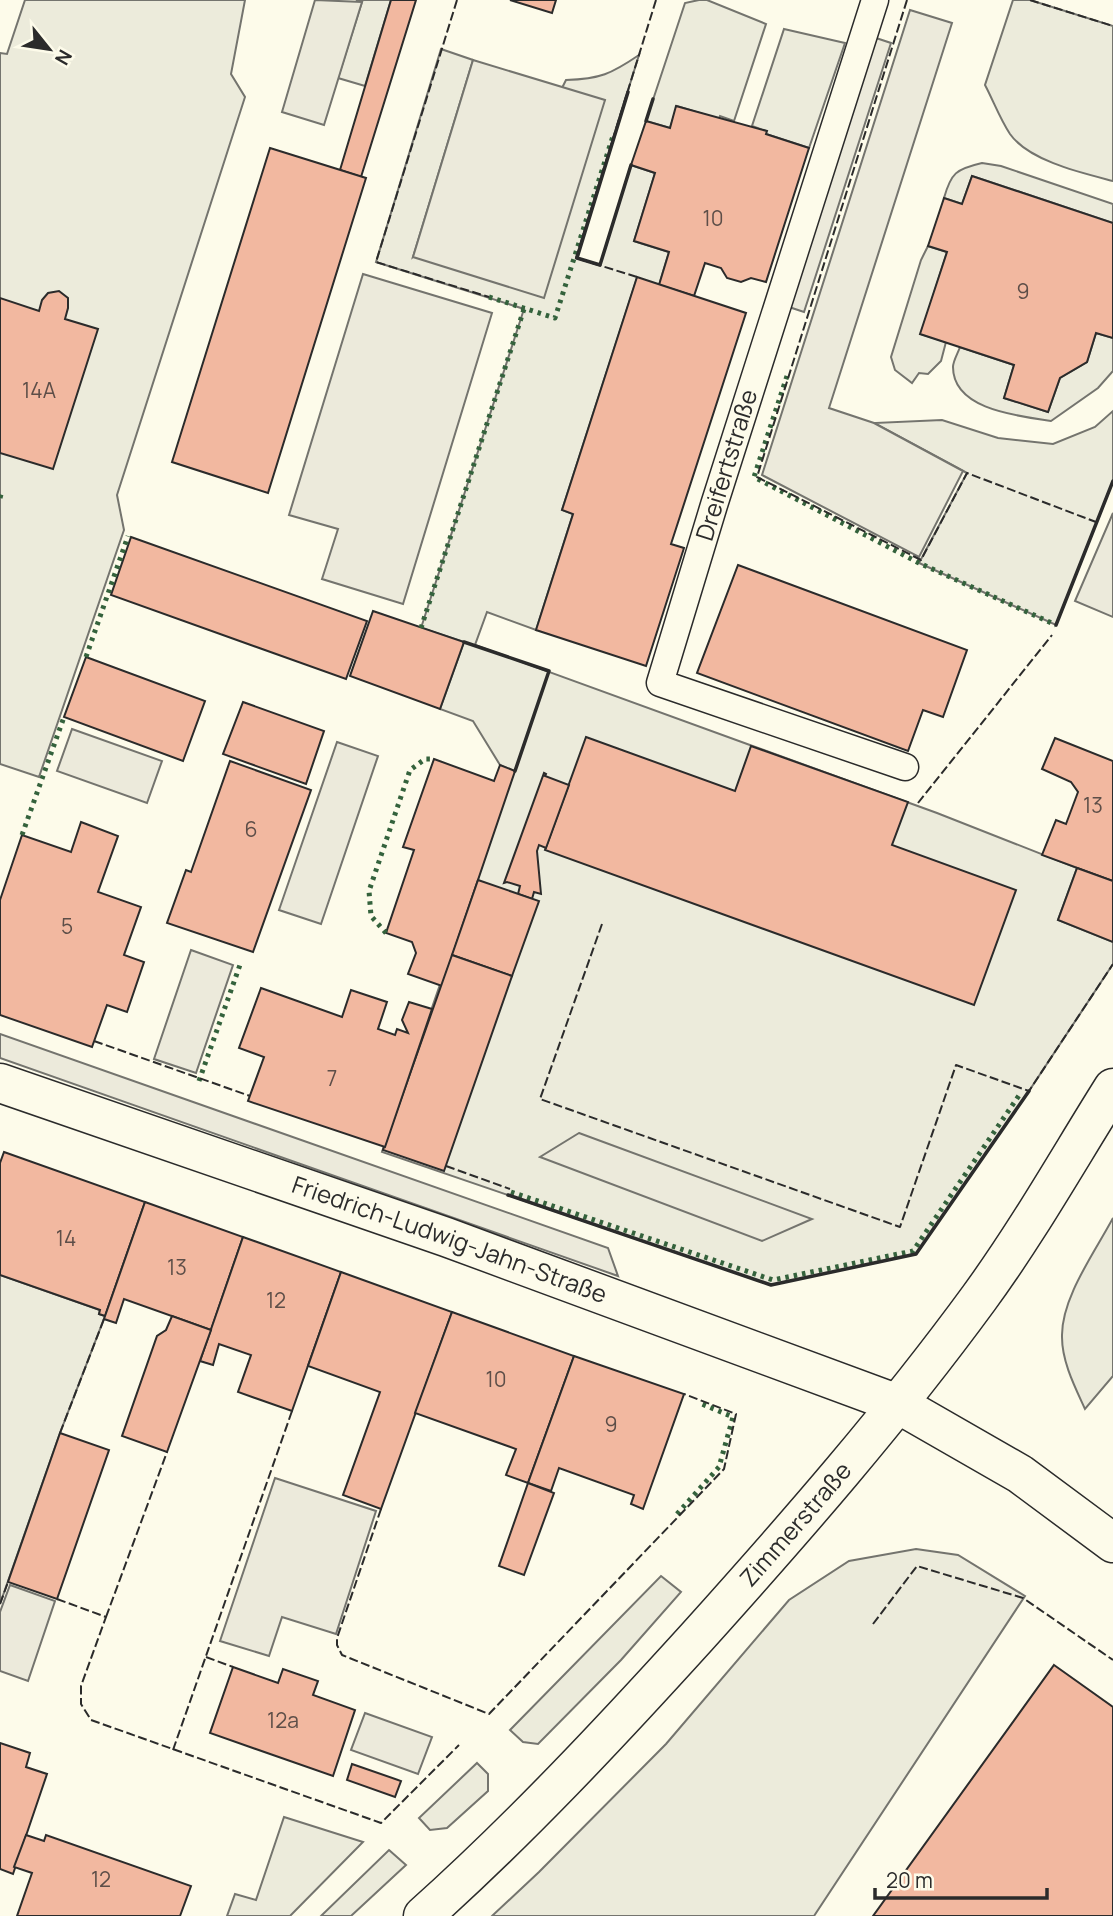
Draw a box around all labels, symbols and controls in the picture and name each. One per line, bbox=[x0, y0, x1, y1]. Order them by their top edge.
north arrow bbox=[14, 14, 84, 84]
text: N bbox=[49, 45, 78, 70]
house number: 10 bbox=[703, 204, 724, 232]
house number: 9 bbox=[1016, 277, 1030, 305]
house number: 14A bbox=[22, 376, 56, 404]
street label: Dreifertstraße bbox=[687, 385, 764, 544]
house number: 13 bbox=[1083, 791, 1103, 819]
house number: 6 bbox=[244, 815, 258, 843]
house number: 5 bbox=[61, 912, 73, 940]
house number: 7 bbox=[327, 1064, 337, 1092]
street label: Friedrich-Ludwig-Jahn-Straße bbox=[288, 1167, 612, 1310]
house number: 14 bbox=[56, 1224, 76, 1252]
house number: 13 bbox=[167, 1253, 187, 1281]
house number: 12 bbox=[266, 1286, 286, 1314]
house number: 10 bbox=[486, 1365, 507, 1393]
house number: 9 bbox=[604, 1410, 618, 1438]
street label: Zimmerstraße bbox=[732, 1454, 858, 1593]
house number: 12a bbox=[267, 1706, 299, 1734]
scale bar bbox=[875, 1856, 1046, 1900]
house number: 12 bbox=[91, 1865, 111, 1893]
text: 20 m bbox=[886, 1866, 933, 1894]

